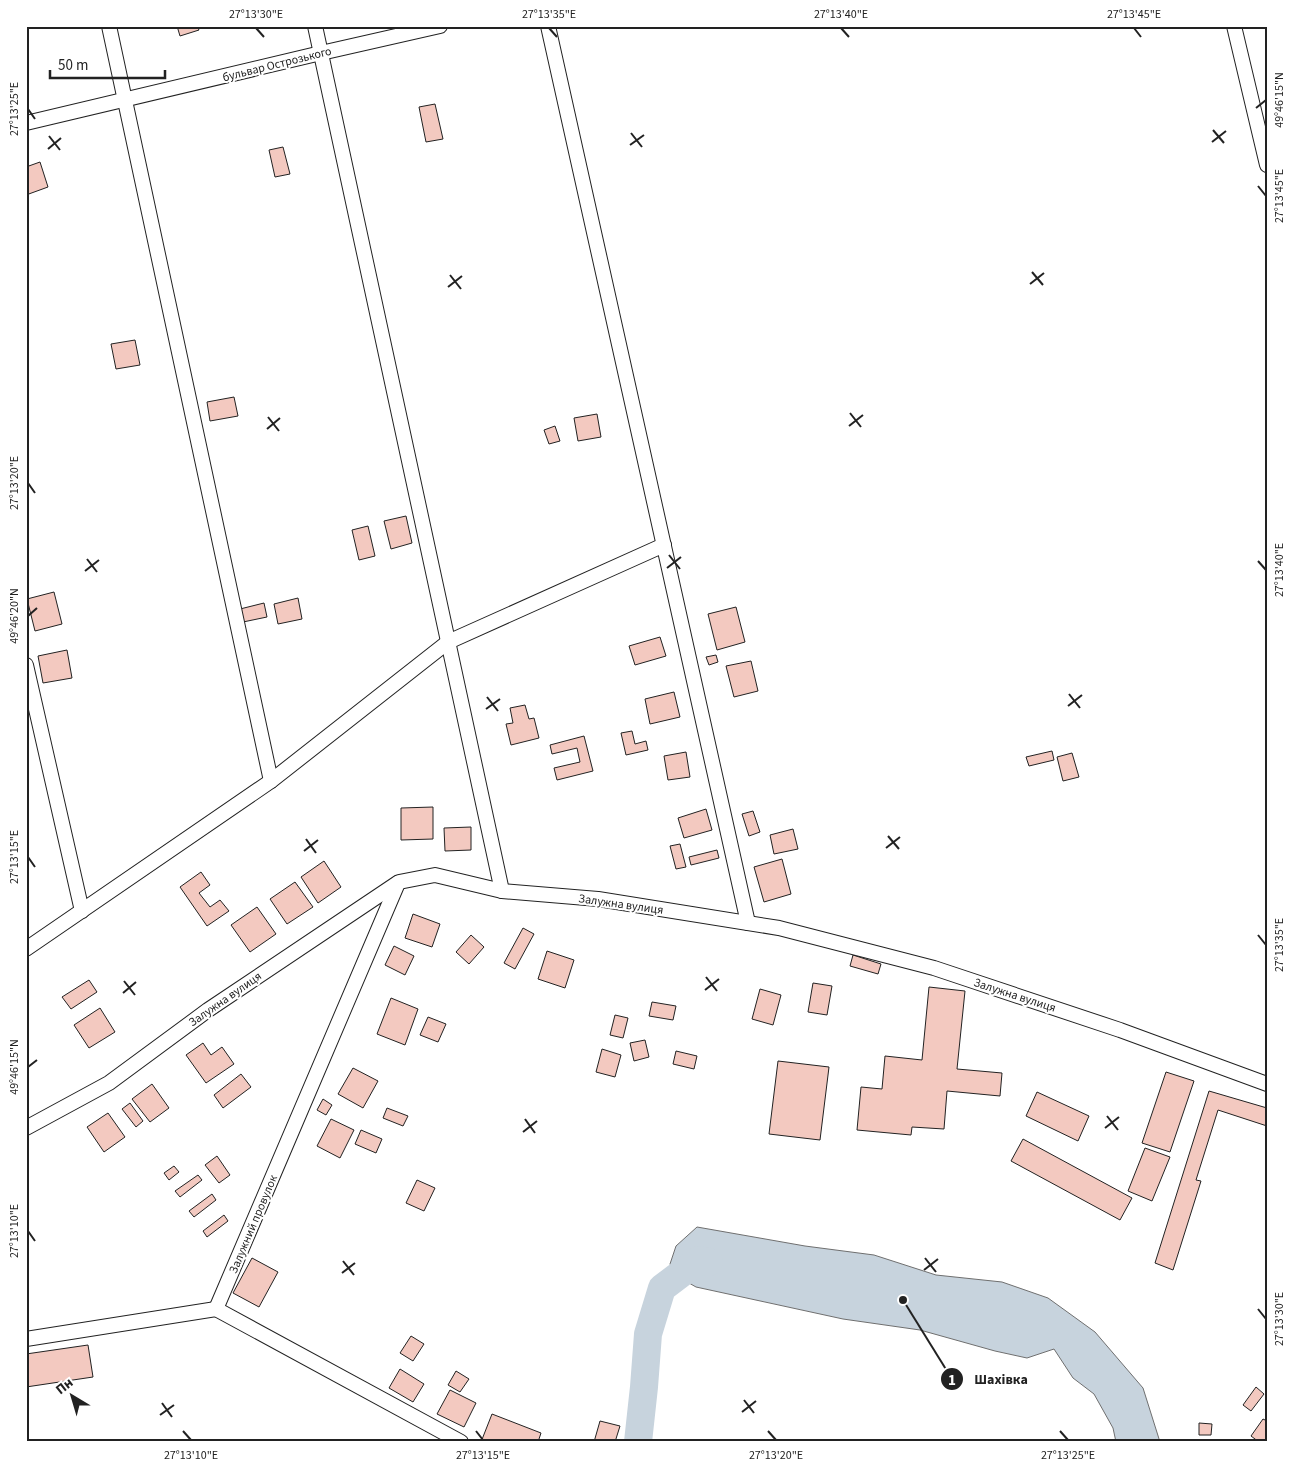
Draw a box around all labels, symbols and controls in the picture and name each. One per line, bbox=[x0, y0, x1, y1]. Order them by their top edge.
text: 27°13'30"E bbox=[229, 6, 283, 23]
text: 27°13'35"E bbox=[522, 6, 576, 23]
text: 27°13'40"E bbox=[814, 6, 868, 23]
text: 27°13'45"E bbox=[1107, 6, 1161, 23]
street label: бульвар Острозького bbox=[221, 43, 333, 86]
scale bar bbox=[50, 48, 165, 80]
text: 50 m bbox=[58, 55, 88, 76]
text: 49°46'15"N bbox=[1271, 72, 1288, 128]
text: 27°13'25"E bbox=[6, 82, 23, 136]
text: 27°13'45"E bbox=[1271, 169, 1288, 223]
text: 27°13'20"E bbox=[6, 456, 23, 510]
text: 27°13'40"E bbox=[1271, 543, 1288, 597]
text: 49°46'20"N bbox=[6, 588, 23, 644]
text: 27°13'15"E bbox=[6, 830, 23, 884]
street label: Залужна вулиця bbox=[577, 890, 664, 919]
text: 27°13'35"E bbox=[1271, 918, 1288, 972]
street label: Залужна вулиця bbox=[185, 968, 265, 1031]
street label: Залужна вулиця bbox=[972, 974, 1058, 1017]
text: 49°46'15"N bbox=[6, 1039, 23, 1095]
street label: Залужний провулок bbox=[225, 1172, 282, 1276]
text: 27°13'10"E bbox=[6, 1204, 23, 1258]
text: 27°13'30"E bbox=[1271, 1292, 1288, 1346]
callout: Шахівка bbox=[939, 1365, 1038, 1394]
north arrow bbox=[48, 1370, 98, 1420]
text: 1 bbox=[948, 1370, 956, 1391]
text: Шахівка bbox=[974, 1370, 1028, 1390]
text: Пн bbox=[52, 1373, 78, 1400]
text: 27°13'10"E bbox=[164, 1447, 218, 1464]
text: 27°13'15"E bbox=[456, 1447, 510, 1464]
text: 27°13'20"E bbox=[749, 1447, 803, 1464]
text: 27°13'25"E bbox=[1041, 1447, 1095, 1464]

